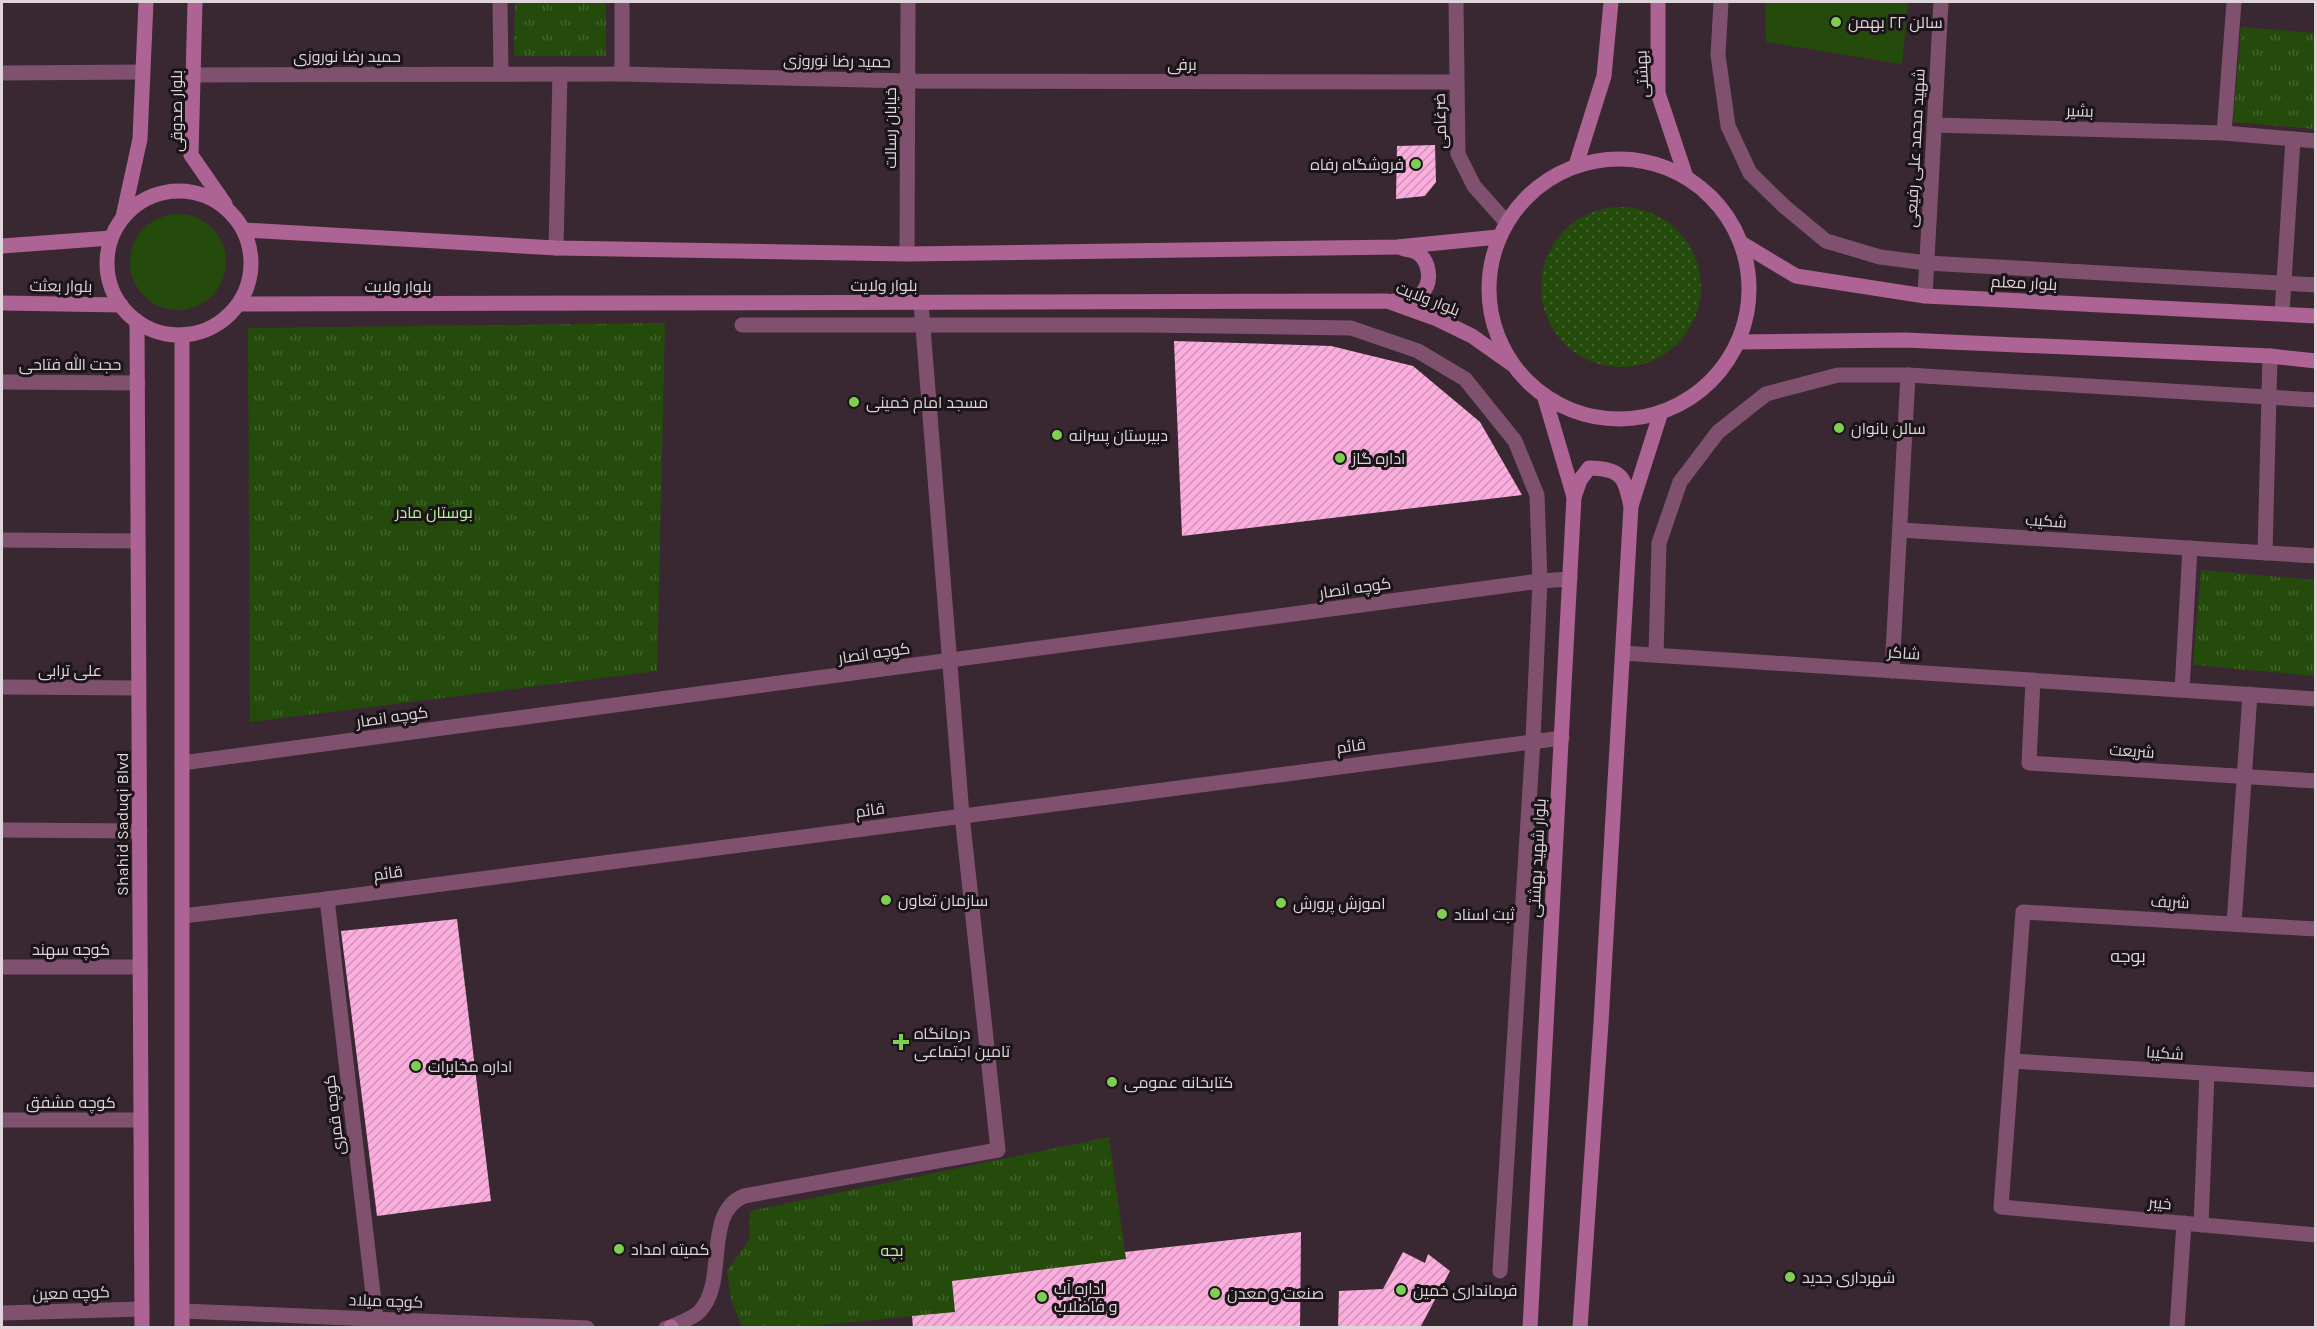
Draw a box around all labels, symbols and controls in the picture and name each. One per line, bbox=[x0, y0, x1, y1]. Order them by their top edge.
place label: سالن ۲۲ بهمن bbox=[1848, 13, 1943, 33]
marker: سالن ۲۲ بهمن bbox=[1829, 15, 1843, 29]
street label: حمید رضا نوروزی bbox=[293, 47, 401, 67]
street label: بهشتی bbox=[1631, 50, 1654, 98]
street label: حمید رضا نوروزی bbox=[783, 51, 891, 72]
street label: برفی bbox=[1167, 55, 1197, 75]
street label: شهید محمد علی رفیعی bbox=[1901, 68, 1930, 228]
street label: بلوار صدوقی bbox=[167, 70, 187, 152]
street label: خیابان رسالت bbox=[881, 87, 901, 169]
street label: ضرغامی bbox=[1430, 93, 1451, 149]
street label: بشیر bbox=[2065, 101, 2094, 121]
place label: فروشگاه رفاه bbox=[1310, 155, 1404, 174]
marker: فروشگاه رفاه bbox=[1409, 157, 1423, 171]
street label: بلوار معلم bbox=[1990, 272, 2058, 296]
street label: بلوار بعثت bbox=[29, 276, 93, 296]
street label: بلوار ولایت bbox=[850, 276, 918, 295]
street label: بلوار ولایت bbox=[364, 277, 432, 296]
street label: بلوار ولایت bbox=[1393, 278, 1463, 320]
street label: حجت الله فتاحی bbox=[19, 354, 121, 375]
place label: مسجد امام خمینی bbox=[866, 393, 988, 414]
marker: مسجد امام خمینی bbox=[847, 395, 861, 409]
place label: سالن بانوان bbox=[1851, 419, 1926, 439]
marker: سالن بانوان bbox=[1832, 421, 1846, 435]
place label: دبیرستان پسرانه bbox=[1069, 426, 1168, 447]
marker: دبیرستان پسرانه bbox=[1050, 428, 1064, 442]
place label: اداره گاز bbox=[1351, 449, 1405, 468]
marker: اداره گاز bbox=[1333, 451, 1347, 465]
park label: بوستان مادر bbox=[394, 503, 473, 523]
street label: شکیب bbox=[2025, 510, 2067, 532]
street label: کوچه انصار bbox=[1317, 574, 1392, 605]
street label: کوچه انصار bbox=[836, 639, 911, 670]
street label: شاکر bbox=[1886, 642, 1921, 664]
street label: علی ترابی bbox=[38, 661, 102, 681]
street label: کوچه انصار bbox=[354, 703, 429, 734]
street label: قائم bbox=[1335, 735, 1367, 759]
street label: شریعت bbox=[2109, 740, 2155, 762]
street label: Shahid Saduqi Blvd bbox=[113, 752, 132, 896]
street label: بلوار شهید بهشتی bbox=[1524, 798, 1551, 918]
street label: قائم bbox=[854, 799, 886, 823]
street label: قائم bbox=[372, 862, 404, 886]
place label: سازمان تعاون bbox=[898, 891, 988, 911]
street label: شریف bbox=[2150, 891, 2190, 913]
marker: سازمان تعاون bbox=[879, 893, 893, 907]
place label: اموزش پرورش bbox=[1293, 894, 1386, 915]
marker: اموزش پرورش bbox=[1274, 896, 1288, 910]
place label: ثبت اسناد bbox=[1454, 905, 1515, 924]
marker: ثبت اسناد bbox=[1435, 907, 1449, 921]
street label: کوچه سهند bbox=[32, 940, 110, 961]
district label: بوجه bbox=[2110, 945, 2146, 967]
place label: درمانگاه تامین اجتماعی bbox=[914, 1024, 1011, 1062]
marker: درمانگاه تامین اجتماعی bbox=[892, 1033, 910, 1051]
street label: شکیبا bbox=[2145, 1042, 2185, 1064]
place label: اداره مخابرات bbox=[428, 1057, 512, 1076]
marker: اداره مخابرات bbox=[409, 1059, 423, 1073]
street label: کوچه قمری bbox=[320, 1073, 350, 1156]
place label: کتابخانه عمومی bbox=[1124, 1073, 1233, 1093]
marker: کتابخانه عمومی bbox=[1105, 1075, 1119, 1089]
street label: کوچه مشفق bbox=[26, 1093, 116, 1114]
street label: خیبر bbox=[2147, 1192, 2172, 1213]
place label: کمیته امداد bbox=[631, 1240, 709, 1259]
park label: بچه bbox=[880, 1241, 904, 1262]
marker: کمیته امداد bbox=[612, 1242, 626, 1256]
place label: شهرداری جدید bbox=[1802, 1268, 1895, 1288]
marker: شهرداری جدید bbox=[1783, 1270, 1797, 1284]
place label: اداره آب و فاضلاب bbox=[1054, 1279, 1117, 1316]
place label: فرمانداری خمین bbox=[1413, 1281, 1518, 1301]
street label: کوچه معین bbox=[32, 1282, 110, 1306]
marker: فرمانداری خمین bbox=[1394, 1283, 1408, 1297]
place label: صنعت و معدن bbox=[1227, 1284, 1324, 1304]
marker: صنعت و معدن bbox=[1208, 1286, 1222, 1300]
street label: کوچه میلاد bbox=[348, 1290, 424, 1314]
marker: اداره آب و فاضلاب bbox=[1035, 1290, 1049, 1304]

